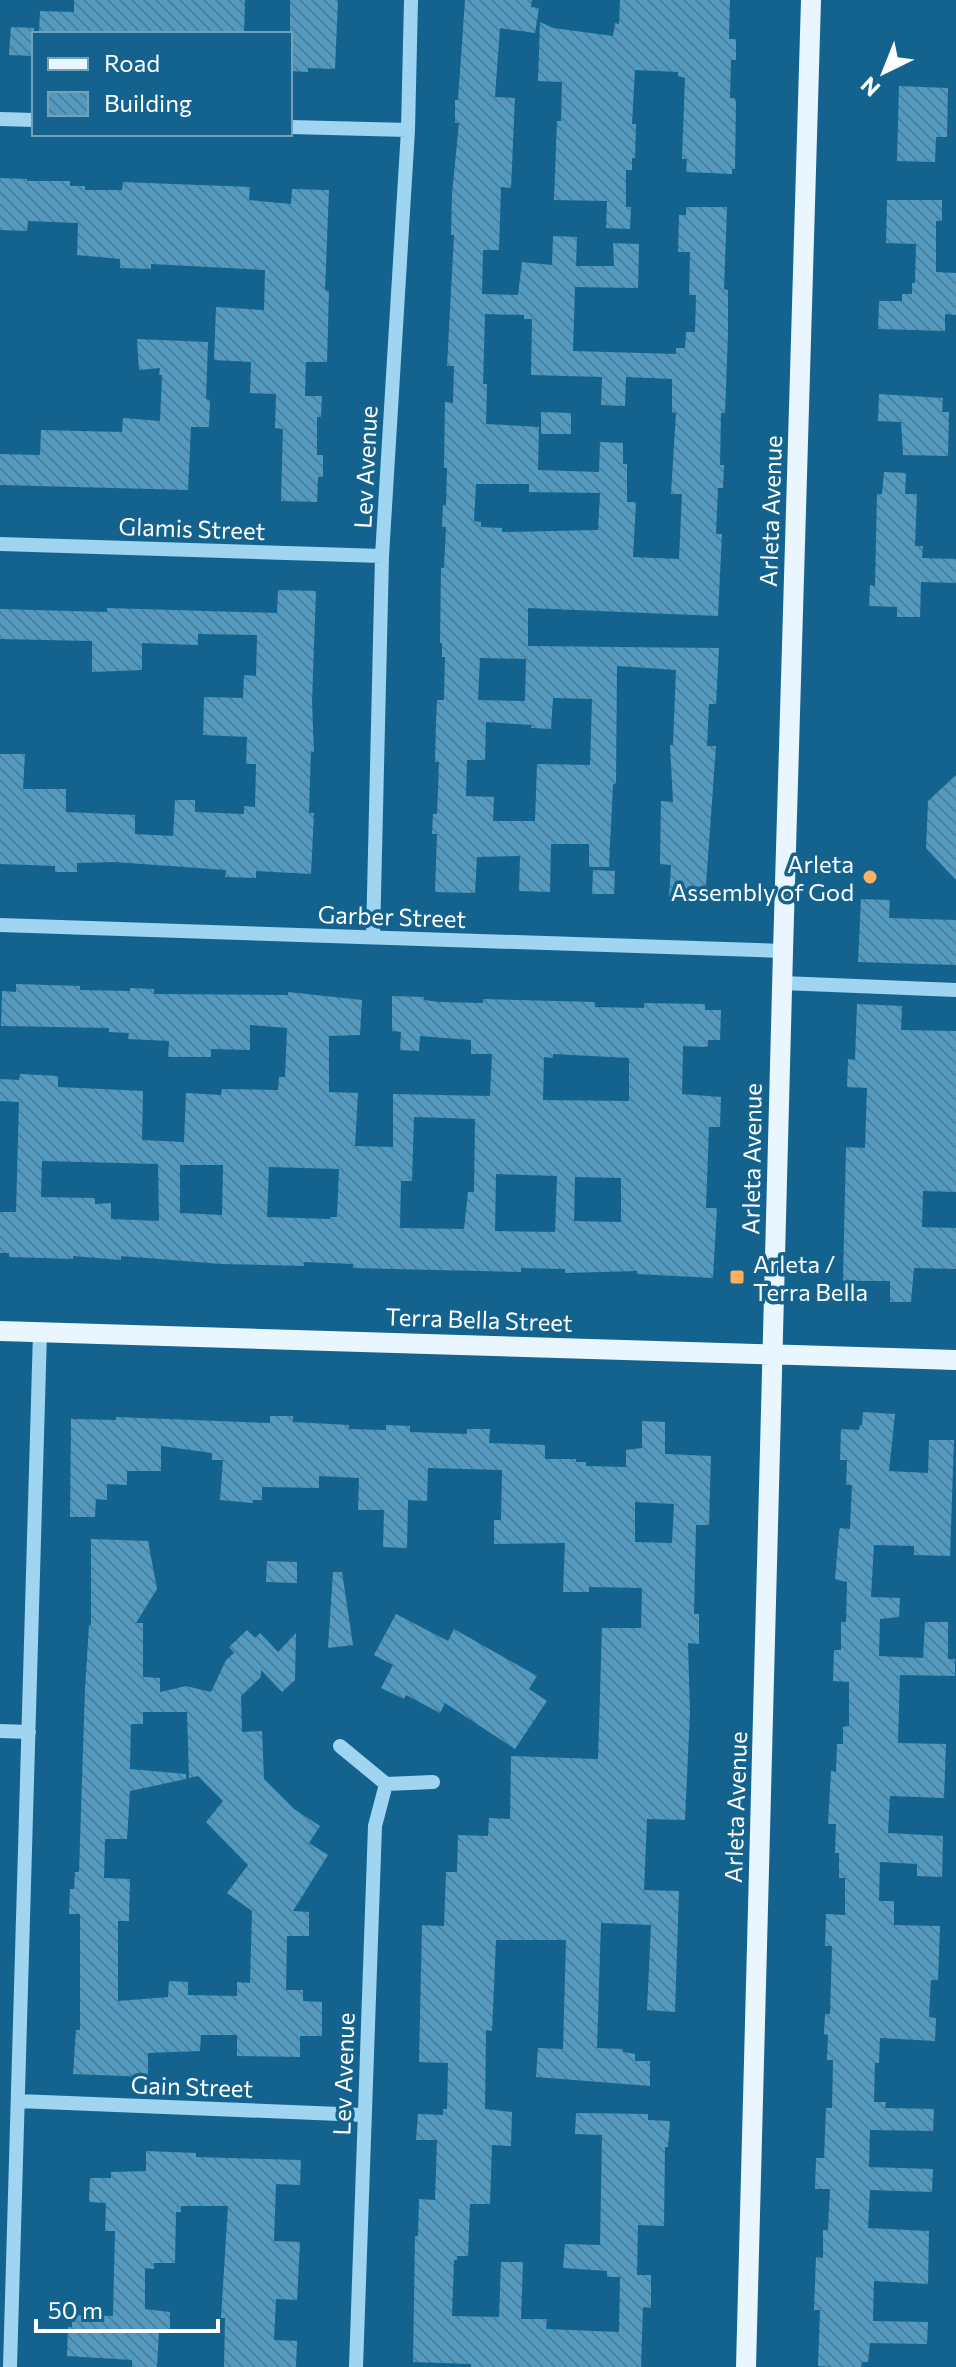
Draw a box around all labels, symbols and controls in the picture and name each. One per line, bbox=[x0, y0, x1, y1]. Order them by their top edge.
legend bbox=[32, 32, 292, 136]
north arrow bbox=[844, 32, 924, 112]
text: Road bbox=[104, 48, 160, 77]
text: N bbox=[855, 71, 885, 102]
text: Building bbox=[104, 88, 192, 117]
street label: Lev Avenue bbox=[347, 405, 383, 529]
street label: Arleta Avenue bbox=[753, 435, 787, 587]
street label: Glamis Street bbox=[118, 511, 266, 545]
place label: Arleta Assembly of God bbox=[671, 849, 854, 906]
marker: Arleta Assembly of God bbox=[861, 868, 879, 886]
street label: Garber Street bbox=[317, 899, 467, 933]
street label: Arleta Avenue bbox=[735, 1083, 767, 1235]
place label: Arleta / Terra Bella bbox=[753, 1249, 868, 1306]
marker: Arleta / Terra Bella bbox=[728, 1268, 746, 1286]
street label: Terra Bella Street bbox=[385, 1301, 573, 1337]
street label: Arleta Avenue bbox=[718, 1731, 752, 1883]
street label: Lev Avenue bbox=[326, 2012, 360, 2136]
street label: Gain Street bbox=[130, 2069, 254, 2103]
scale bar bbox=[36, 2283, 218, 2333]
text: 50 m bbox=[48, 2295, 103, 2324]

